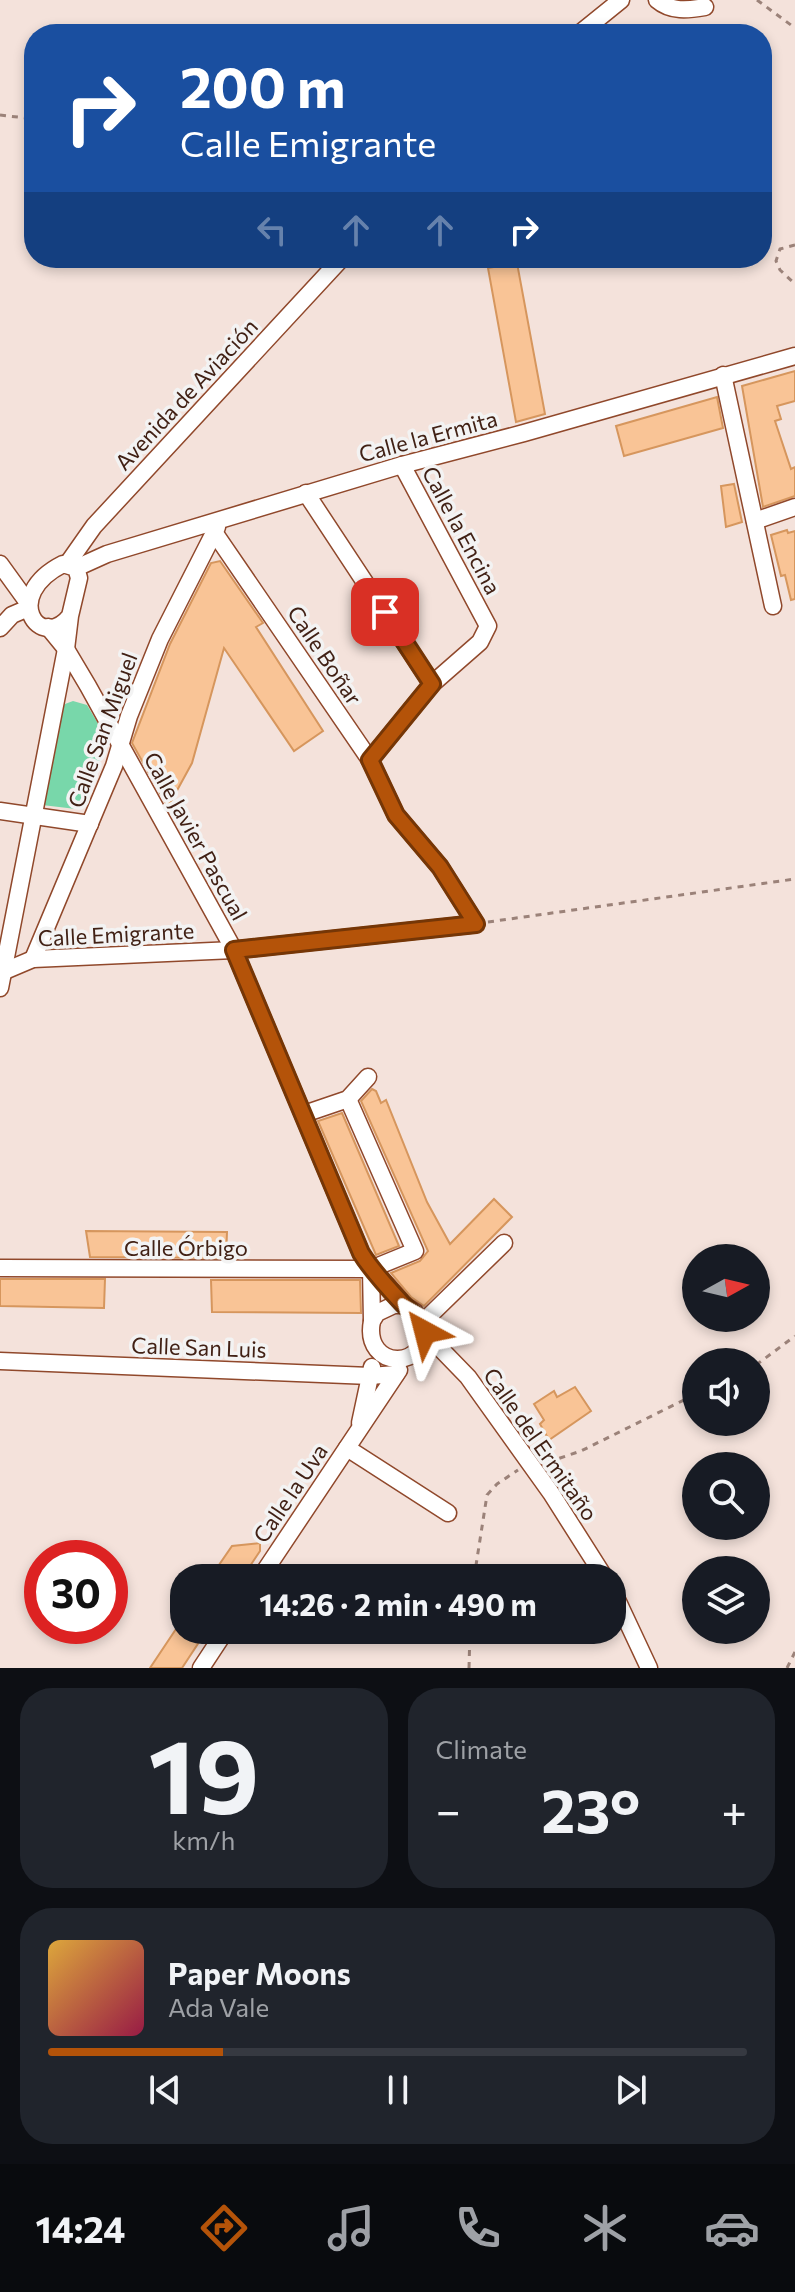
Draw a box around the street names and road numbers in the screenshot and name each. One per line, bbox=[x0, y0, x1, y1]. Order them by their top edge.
street label: Avenida de Aviación bbox=[109, 313, 263, 475]
street label: Calle la Ermita bbox=[356, 405, 500, 467]
street label: Calle la Encina bbox=[417, 461, 507, 599]
street label: Calle Boñar bbox=[282, 600, 368, 710]
street label: Calle San Miguel bbox=[61, 649, 143, 811]
street label: Calle Javier Pascual bbox=[139, 747, 253, 925]
street label: Calle Emigrante bbox=[37, 916, 195, 952]
street label: Calle Órbigo bbox=[124, 1234, 248, 1261]
street label: Calle San Luis bbox=[131, 1331, 267, 1363]
street label: Calle del Ermitaño bbox=[478, 1362, 604, 1526]
street label: Calle la Uva bbox=[247, 1438, 333, 1548]

